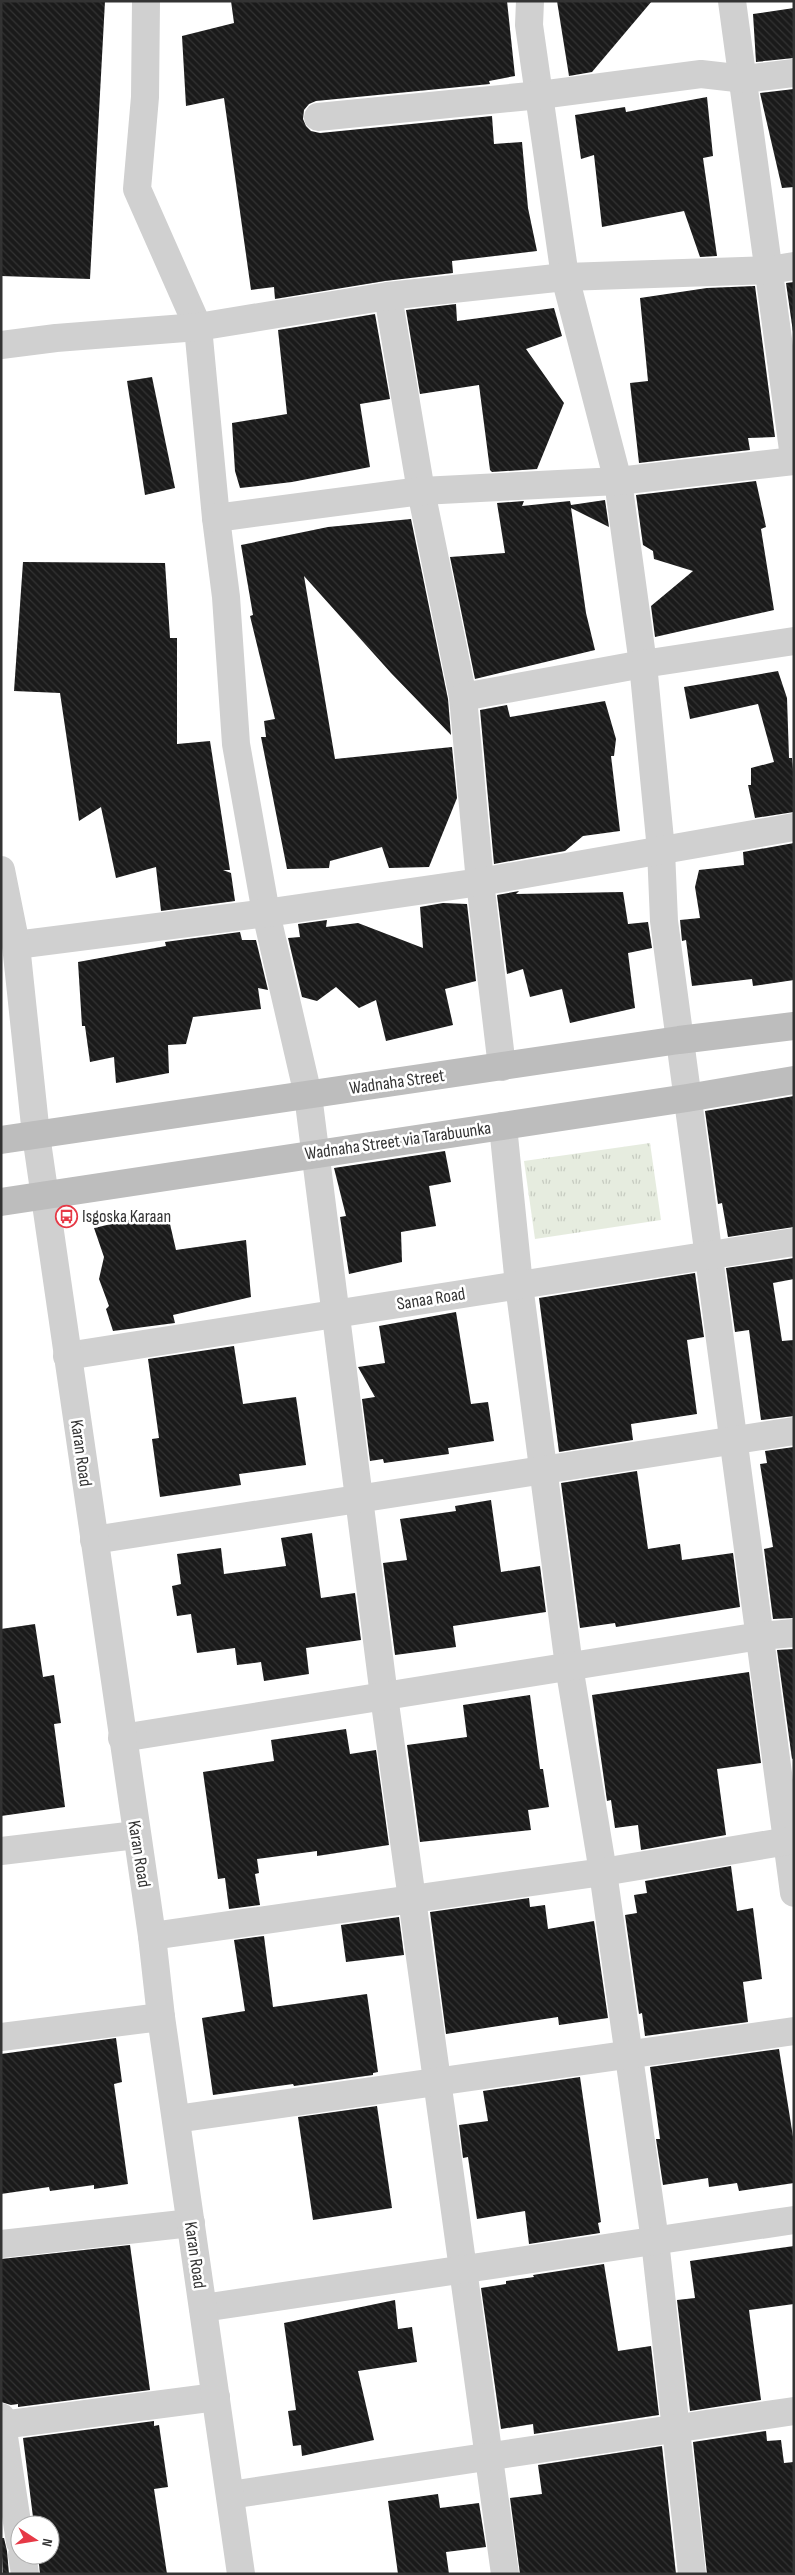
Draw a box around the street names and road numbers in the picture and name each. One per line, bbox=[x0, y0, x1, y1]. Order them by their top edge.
street label: Wadnaha Street bbox=[348, 1065, 446, 1099]
street label: Wadnaha Street via Tarabuunka bbox=[304, 1118, 492, 1164]
street label: Sanaa Road bbox=[395, 1283, 467, 1315]
street label: Karan Road bbox=[66, 1418, 96, 1488]
street label: Karan Road bbox=[123, 1819, 155, 1889]
street label: Karan Road bbox=[180, 2220, 210, 2290]

